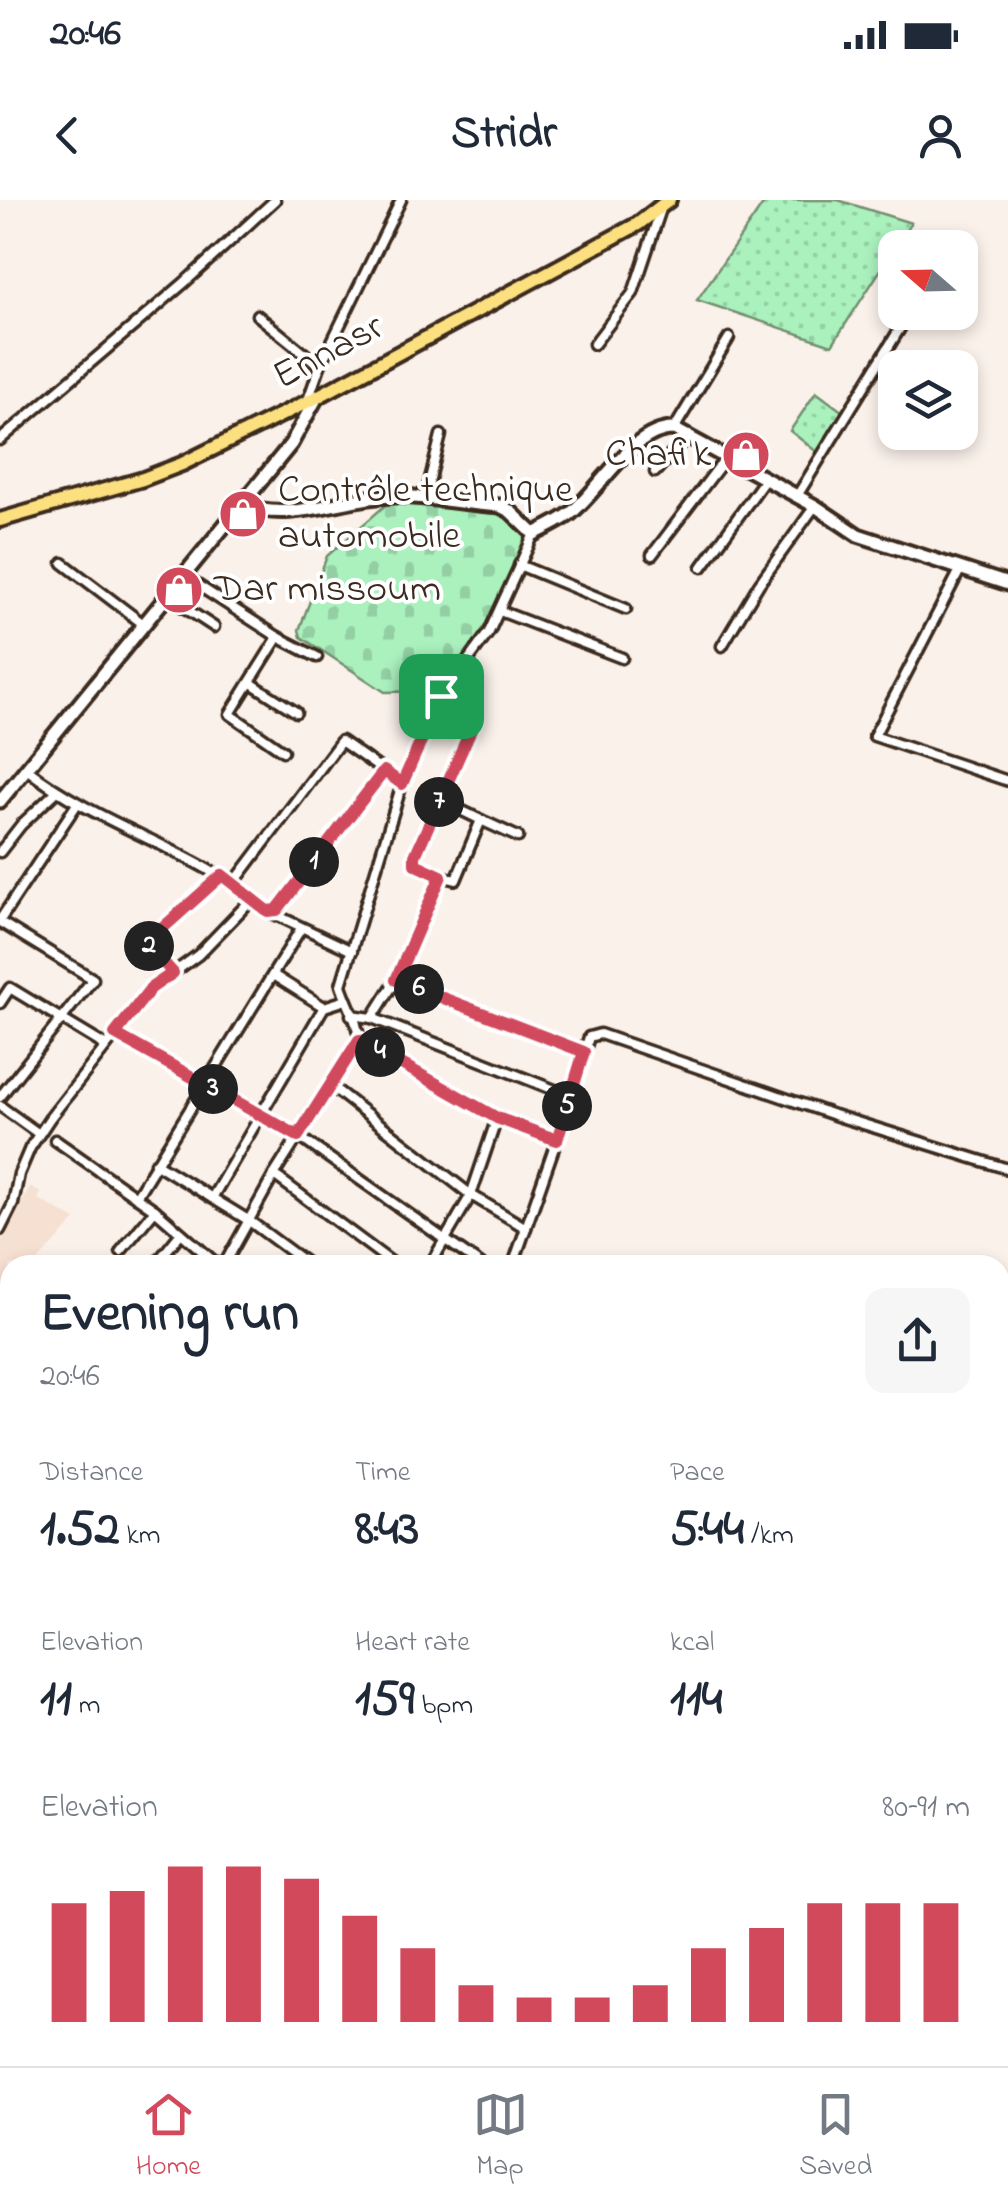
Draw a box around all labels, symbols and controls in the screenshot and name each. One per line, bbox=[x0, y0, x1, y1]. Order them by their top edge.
text: 20:46 bbox=[50, 7, 121, 63]
text: Stridr bbox=[451, 102, 557, 168]
icon: back bbox=[40, 108, 95, 163]
icon: person bbox=[913, 108, 968, 163]
north arrow bbox=[878, 230, 978, 330]
map controls bbox=[878, 230, 978, 450]
street label: Ennasr bbox=[263, 299, 395, 407]
button: layers bbox=[878, 350, 978, 450]
place label: Chafik bbox=[605, 426, 711, 485]
shop icon: Chafik bbox=[720, 429, 772, 481]
place label: Contrôle technique automobile bbox=[278, 462, 573, 567]
shop icon: Contrôle technique automobile bbox=[217, 488, 269, 540]
place label: Dar missoum bbox=[213, 561, 441, 620]
shop icon: Dar missoum bbox=[153, 564, 205, 616]
pin bbox=[399, 654, 484, 739]
icon: arrive bbox=[414, 669, 469, 724]
pin: 7 bbox=[414, 777, 464, 827]
text: 7 bbox=[433, 781, 445, 822]
pin: 1 bbox=[289, 837, 339, 887]
text: 1 bbox=[310, 841, 318, 882]
pin: 2 bbox=[124, 921, 174, 971]
text: 2 bbox=[142, 925, 156, 966]
pin: 6 bbox=[394, 964, 444, 1014]
text: 6 bbox=[413, 968, 425, 1009]
pin: 4 bbox=[355, 1027, 405, 1077]
text: 4 bbox=[374, 1031, 386, 1072]
pin: 3 bbox=[188, 1064, 238, 1114]
text: 3 bbox=[207, 1068, 219, 1109]
pin: 5 bbox=[542, 1081, 592, 1131]
text: 5 bbox=[559, 1085, 575, 1126]
text: Evening run bbox=[40, 1276, 299, 1356]
button: share bbox=[865, 1288, 970, 1393]
text: 20:46 bbox=[40, 1354, 100, 1401]
text: Distance bbox=[40, 1453, 143, 1494]
text: Time bbox=[355, 1453, 410, 1494]
text: Pace bbox=[670, 1453, 725, 1494]
text: 1.52 bbox=[40, 1494, 120, 1567]
text: 8:43 bbox=[355, 1494, 419, 1567]
text: 5:44 bbox=[670, 1494, 744, 1567]
text: km bbox=[120, 1516, 161, 1557]
text: /km bbox=[744, 1516, 794, 1557]
text: Elevation bbox=[40, 1623, 143, 1664]
text: Heart rate bbox=[355, 1623, 470, 1664]
text: kcal bbox=[670, 1623, 715, 1664]
text: 11 bbox=[40, 1664, 72, 1737]
text: 159 bbox=[355, 1664, 415, 1737]
text: 114 bbox=[670, 1664, 722, 1737]
text: m bbox=[72, 1686, 101, 1727]
text: bpm bbox=[415, 1686, 473, 1727]
text: Elevation bbox=[40, 1785, 158, 1832]
text: 80–91 m bbox=[882, 1785, 970, 1832]
tab: Home bbox=[136, 2087, 201, 2188]
tab: Map bbox=[473, 2087, 528, 2188]
tab: Saved bbox=[799, 2087, 872, 2188]

